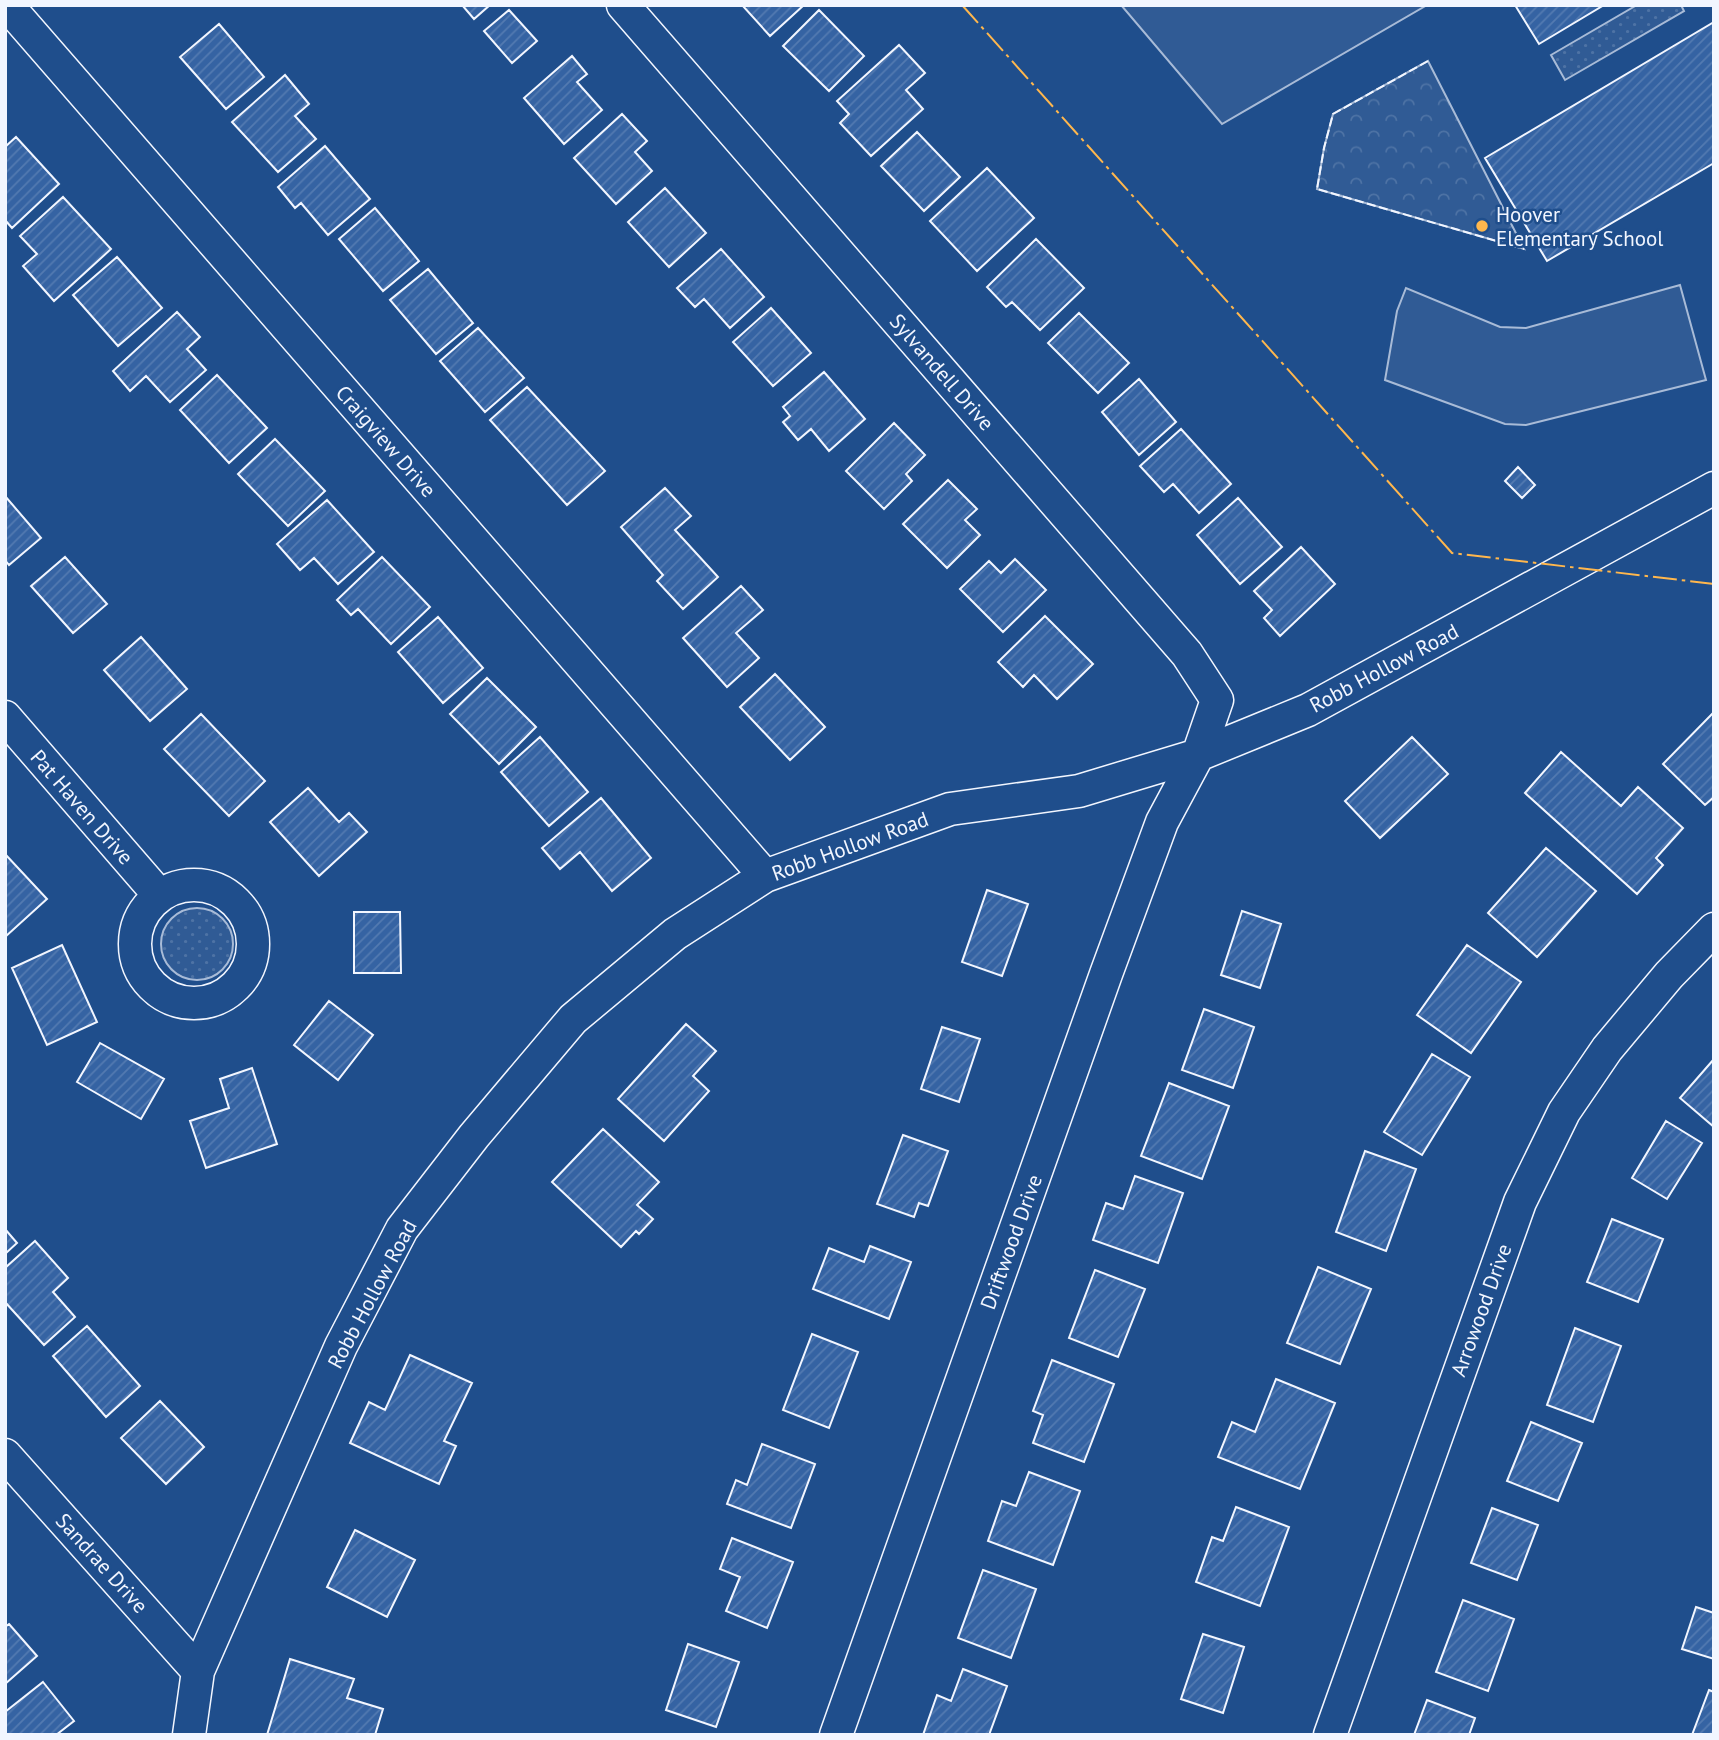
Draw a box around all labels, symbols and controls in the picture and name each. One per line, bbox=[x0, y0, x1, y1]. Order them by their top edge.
place label: Hoover Elementary School bbox=[1496, 201, 1663, 252]
marker: Hoover Elementary School bbox=[1474, 218, 1490, 234]
street label: Sylvandell Drive bbox=[884, 308, 1000, 436]
street label: Craigview Drive bbox=[330, 379, 442, 503]
street label: Robb Hollow Road bbox=[1305, 617, 1463, 719]
street label: Pat Haven Drive bbox=[25, 744, 139, 870]
street label: Robb Hollow Road bbox=[768, 805, 932, 887]
street label: Driftwood Drive bbox=[974, 1171, 1048, 1313]
street label: Robb Hollow Road bbox=[321, 1215, 423, 1373]
street label: Arrowood Drive bbox=[1444, 1240, 1518, 1380]
street label: Sandrae Drive bbox=[50, 1507, 154, 1619]

